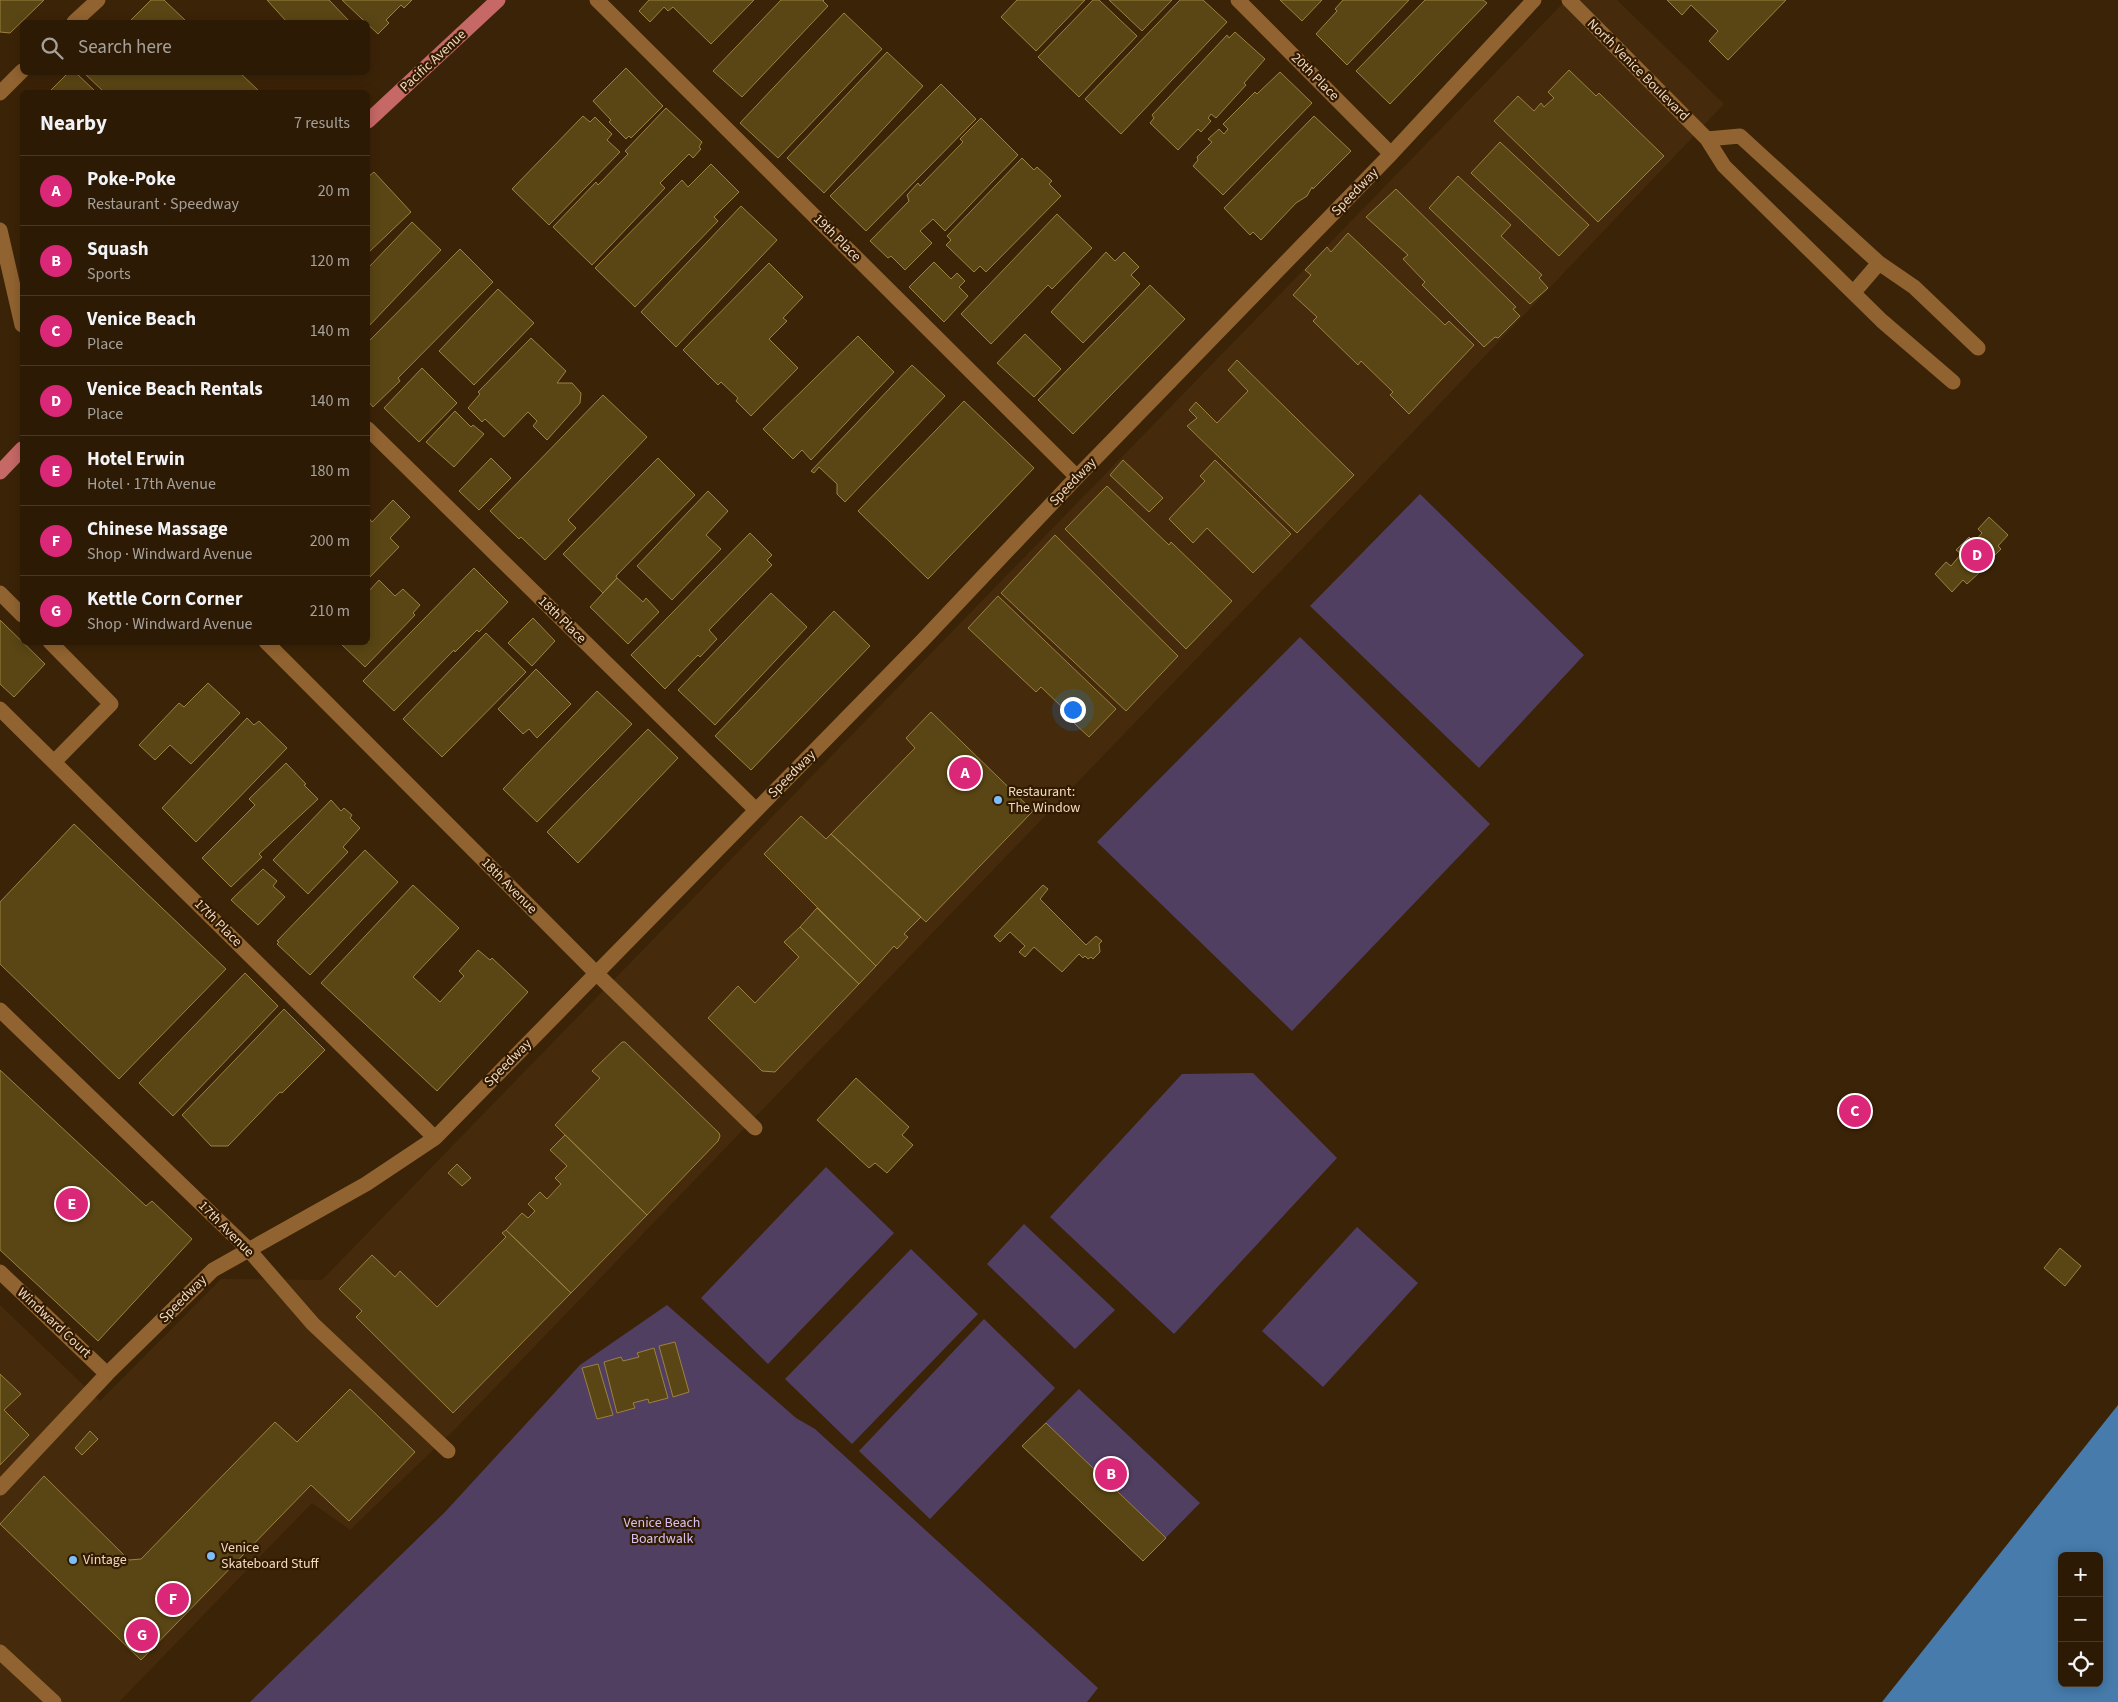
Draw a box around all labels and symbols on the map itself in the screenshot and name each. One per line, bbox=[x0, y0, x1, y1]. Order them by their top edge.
street label: North Venice Boulevard bbox=[1582, 14, 1694, 126]
street label: Pacific Avenue bbox=[395, 25, 471, 97]
street label: 20th Place bbox=[1286, 48, 1344, 106]
street label: Speedway bbox=[1327, 163, 1383, 221]
street label: 19th Place bbox=[808, 209, 866, 267]
street label: Speedway bbox=[1045, 453, 1101, 511]
pin: D bbox=[1961, 536, 1993, 574]
street label: 18th Place bbox=[533, 592, 591, 648]
your location bbox=[1060, 697, 1086, 723]
street label: Speedway bbox=[764, 745, 821, 802]
pin: A bbox=[949, 754, 981, 792]
place label: Restaurant: The Window bbox=[1008, 782, 1080, 818]
marker: Restaurant: The Window bbox=[992, 794, 1004, 806]
street label: 18th Avenue bbox=[476, 853, 542, 919]
street label: 17th Place bbox=[189, 894, 247, 952]
street label: Speedway bbox=[480, 1034, 537, 1091]
pin: C bbox=[1839, 1092, 1871, 1130]
pin: E bbox=[56, 1185, 88, 1223]
street label: 17th Avenue bbox=[193, 1196, 259, 1262]
street label: Speedway bbox=[155, 1270, 212, 1327]
street label: Windward Court bbox=[12, 1283, 96, 1363]
pin: B bbox=[1095, 1455, 1127, 1493]
park label: Venice Beach Boardwalk bbox=[624, 1513, 700, 1549]
place label: Venice Skateboard Stuff bbox=[221, 1538, 320, 1574]
place label: Vintage bbox=[83, 1550, 127, 1570]
marker: Venice Skateboard Stuff bbox=[205, 1550, 217, 1562]
marker: Vintage bbox=[67, 1554, 79, 1566]
pin: F bbox=[157, 1580, 189, 1618]
pin: G bbox=[126, 1616, 158, 1654]

